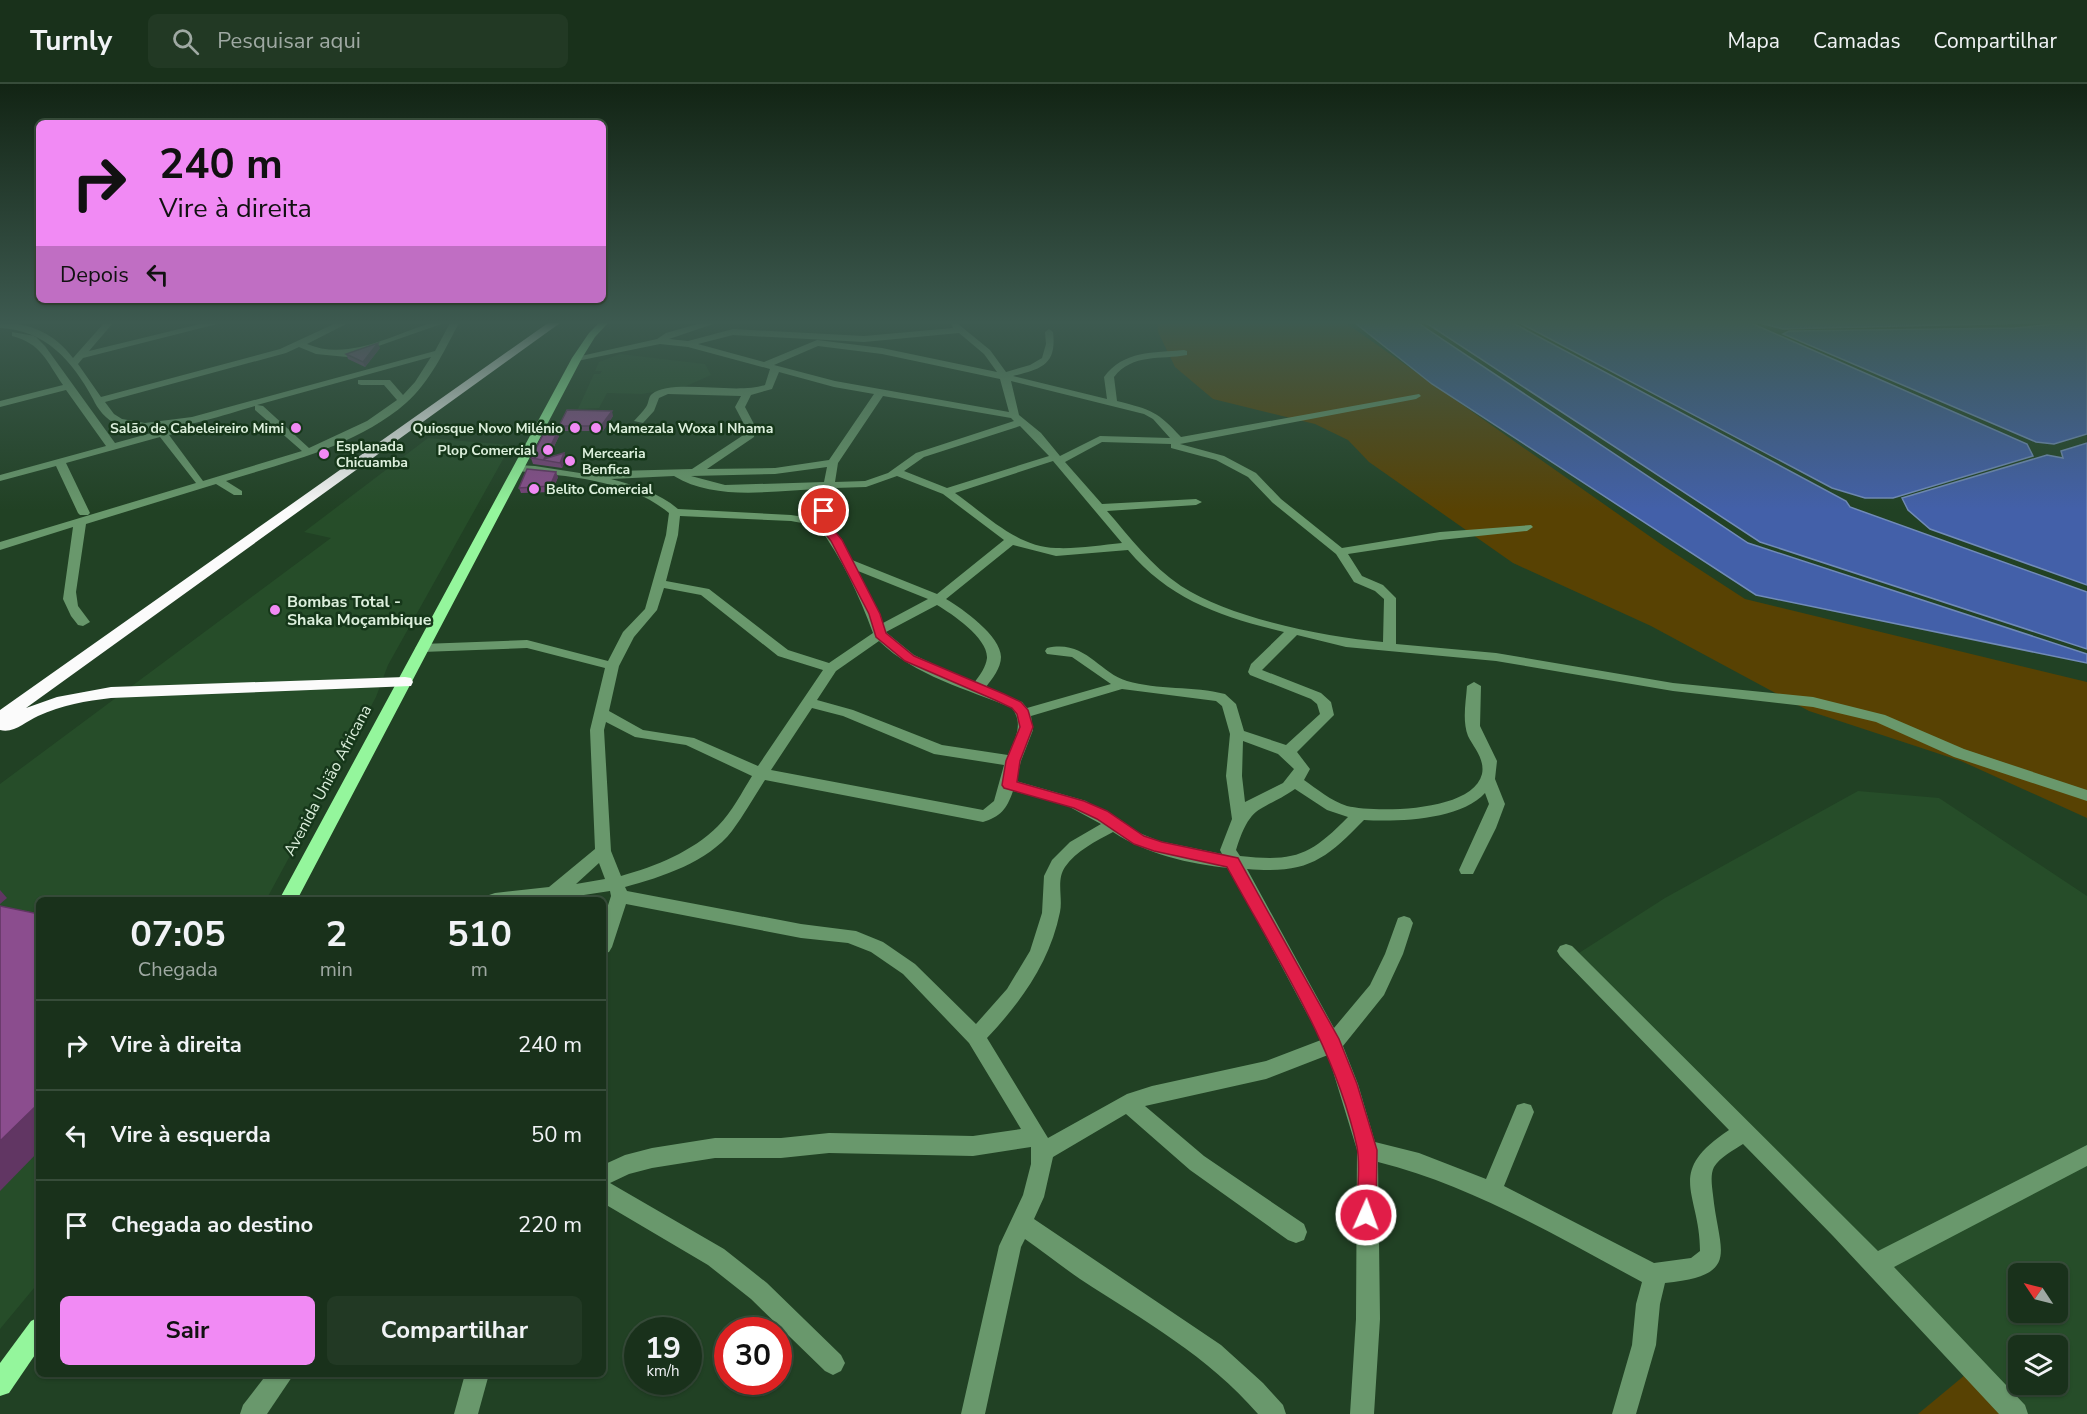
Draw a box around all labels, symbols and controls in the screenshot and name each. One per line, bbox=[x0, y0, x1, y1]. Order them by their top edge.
search box bbox=[148, 14, 568, 68]
text: Turnly bbox=[30, 22, 112, 60]
icon: search bbox=[169, 25, 202, 58]
text: Pesquisar aqui bbox=[217, 26, 361, 56]
text: Mapa bbox=[1728, 27, 1780, 55]
text: Camadas bbox=[1813, 27, 1900, 55]
text: Compartilhar bbox=[1933, 27, 2057, 55]
text: 240 m bbox=[159, 136, 283, 193]
icon: right bbox=[60, 144, 138, 222]
text: Vire à direita bbox=[159, 190, 312, 227]
icon: left bbox=[141, 258, 174, 291]
text: Depois bbox=[60, 260, 129, 290]
place label: Salão de Cabeleireiro Mimi bbox=[110, 419, 284, 438]
place label: Quiosque Novo Milénio bbox=[413, 419, 563, 438]
place label: Mamezala Woxa I Nhama bbox=[608, 419, 773, 438]
marker: Salão de Cabeleireiro Mimi bbox=[289, 421, 303, 435]
marker: Quiosque Novo Milénio bbox=[568, 421, 582, 435]
marker: Mamezala Woxa I Nhama bbox=[589, 421, 603, 435]
place label: Esplanada Chicuamba bbox=[336, 437, 408, 472]
place label: Plop Comercial bbox=[438, 441, 537, 460]
marker: Plop Comercial bbox=[541, 443, 555, 457]
place label: Mercearia Benfica bbox=[582, 444, 646, 479]
marker: Esplanada Chicuamba bbox=[317, 447, 331, 461]
marker: Mercearia Benfica bbox=[563, 454, 577, 468]
place label: Belito Comercial bbox=[546, 480, 654, 499]
marker: Belito Comercial bbox=[527, 482, 541, 496]
pin bbox=[798, 485, 849, 536]
icon: arrive bbox=[807, 494, 840, 527]
place label: Bombas Total - Shaka Moçambique bbox=[287, 591, 432, 631]
marker: Bombas Total - Shaka Moçambique bbox=[268, 603, 282, 617]
street label: Avenida União Africana bbox=[279, 701, 377, 860]
text: 07:05 bbox=[130, 910, 226, 959]
text: 2 bbox=[325, 910, 347, 959]
text: 510 bbox=[447, 910, 512, 959]
text: Chegada bbox=[138, 956, 218, 983]
text: min bbox=[320, 956, 353, 983]
text: m bbox=[471, 956, 488, 983]
icon: right bbox=[60, 1029, 93, 1062]
text: Vire à direita bbox=[111, 1030, 242, 1060]
text: 240 m bbox=[518, 1030, 582, 1060]
icon: left bbox=[60, 1119, 93, 1152]
text: Vire à esquerda bbox=[111, 1120, 271, 1150]
text: 50 m bbox=[531, 1120, 582, 1150]
position arrow bbox=[1334, 1183, 1398, 1247]
icon: arrive bbox=[60, 1209, 93, 1242]
text: Chegada ao destino bbox=[111, 1210, 313, 1240]
text: 220 m bbox=[518, 1210, 582, 1240]
north arrow bbox=[2008, 1263, 2068, 1323]
map controls bbox=[2008, 1263, 2068, 1395]
button: Sair bbox=[60, 1296, 315, 1365]
button: Compartilhar bbox=[327, 1296, 582, 1365]
speed limit sign: 30 bbox=[714, 1317, 792, 1395]
text: 19 bbox=[645, 1328, 681, 1369]
button: layers bbox=[2008, 1335, 2068, 1395]
text: km/h bbox=[646, 1361, 680, 1381]

